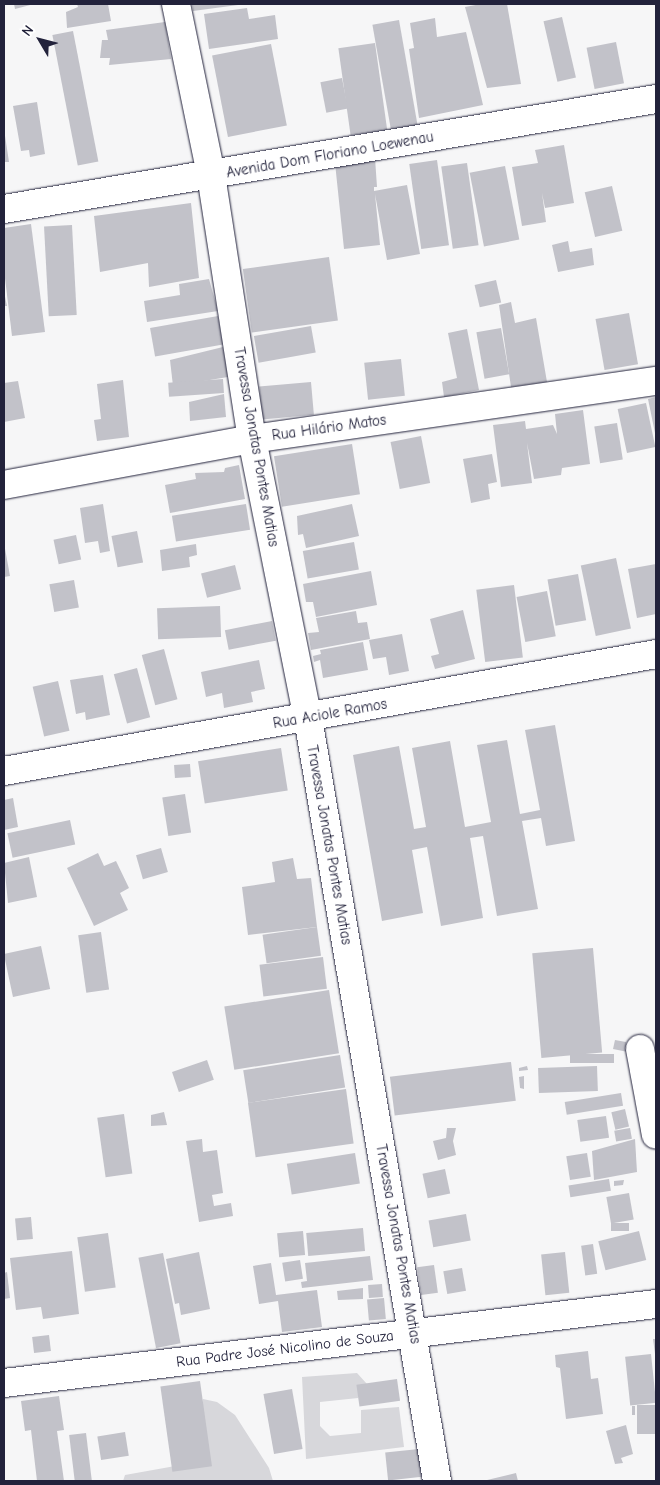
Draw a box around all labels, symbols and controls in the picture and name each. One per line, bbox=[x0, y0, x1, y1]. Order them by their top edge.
north arrow bbox=[15, 15, 65, 65]
text: N bbox=[18, 22, 37, 39]
street label: Avenida Dom Floriano Loewenau bbox=[225, 128, 435, 182]
street label: Travessa Jonatas Pontes Matias bbox=[230, 346, 282, 548]
street label: Rua Hilário Matos bbox=[271, 411, 387, 445]
street label: Rua Aciole Ramos bbox=[272, 695, 388, 733]
street label: Travessa Jonatas Pontes Matias bbox=[303, 744, 355, 946]
street label: Travessa Jonatas Pontes Matias bbox=[372, 1143, 424, 1345]
street label: Rua Padre José Nicolino de Souza bbox=[175, 1327, 395, 1371]

